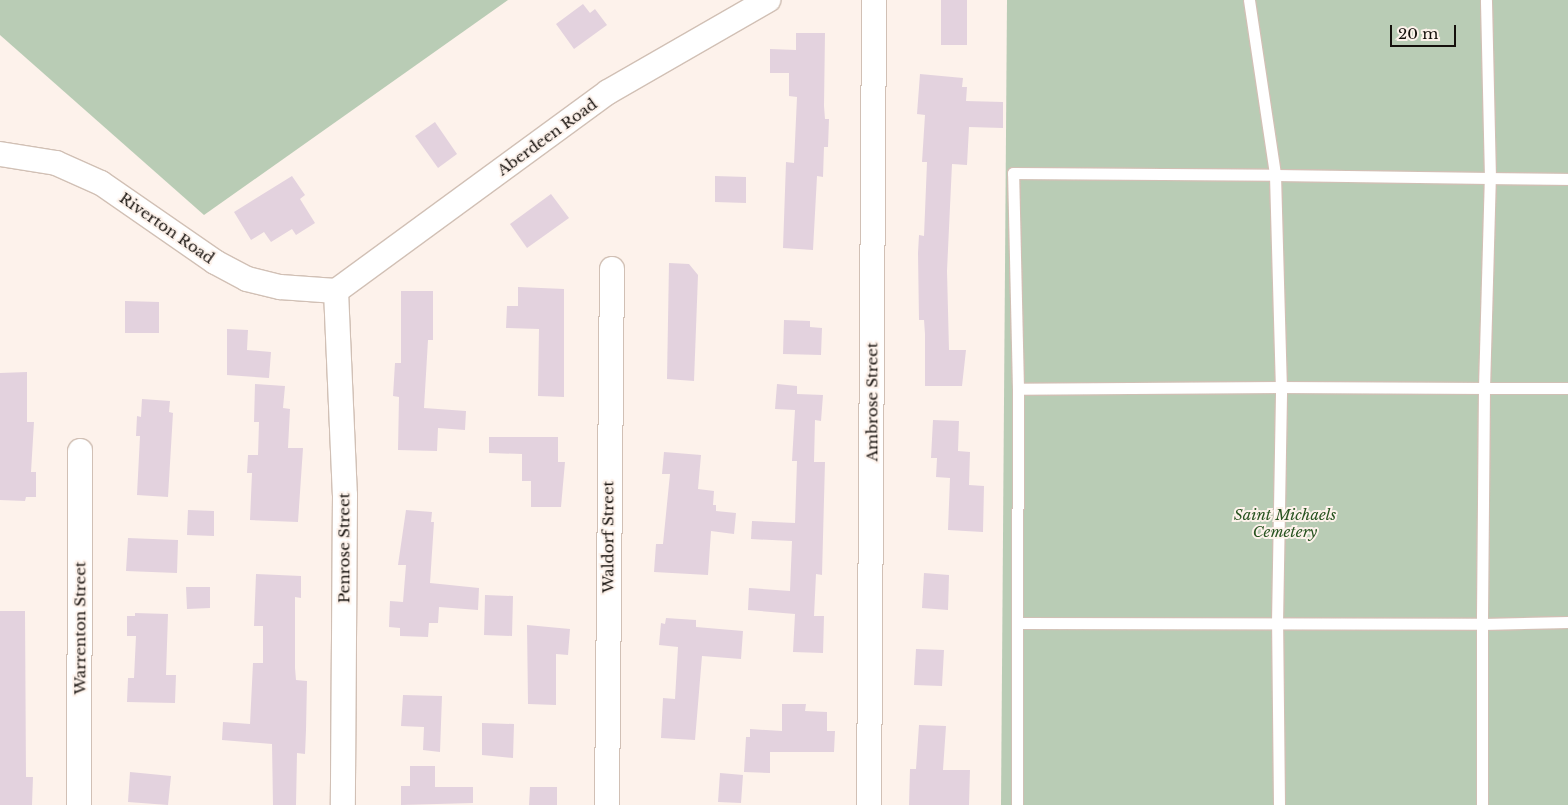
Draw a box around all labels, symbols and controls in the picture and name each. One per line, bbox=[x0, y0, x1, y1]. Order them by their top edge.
scale bar bbox=[1393, 15, 1459, 47]
text: 20 m bbox=[1398, 24, 1438, 43]
street label: Aberdeen Road bbox=[494, 95, 600, 179]
street label: Riverton Road bbox=[116, 189, 218, 267]
street label: Ambrose Street bbox=[863, 342, 881, 462]
street label: Waldorf Street bbox=[599, 481, 617, 593]
street label: Penrose Street bbox=[335, 493, 353, 603]
park label: Saint Michaels Cemetery bbox=[1234, 505, 1336, 540]
street label: Warrenton Street bbox=[71, 562, 89, 694]

